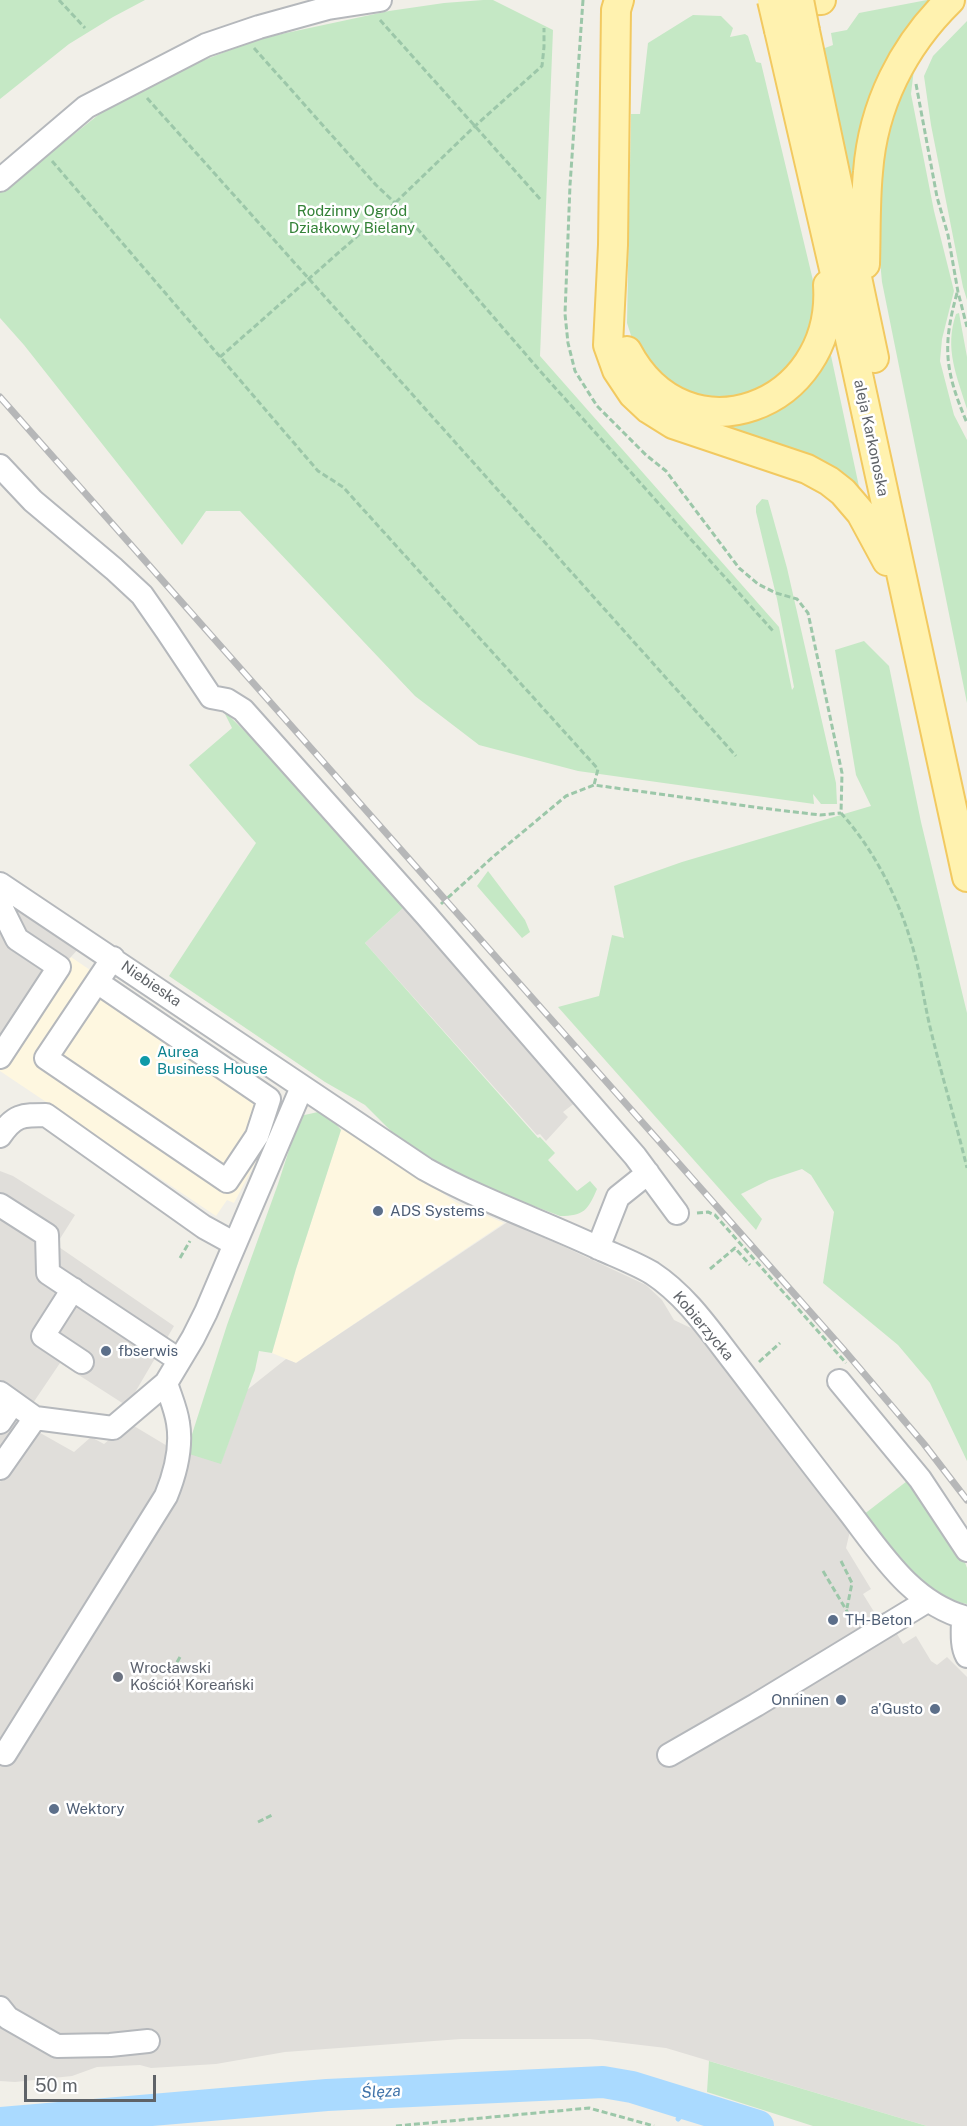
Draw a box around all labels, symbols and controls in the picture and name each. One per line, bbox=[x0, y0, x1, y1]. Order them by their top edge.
park label: Rodzinny Ogród Działkowy Bielany bbox=[289, 202, 415, 237]
street label: aleja Karkonoska bbox=[850, 378, 892, 498]
street label: Niebieska bbox=[117, 957, 185, 1011]
place label: Aurea Business House bbox=[157, 1043, 268, 1078]
marker: Aurea Business House bbox=[138, 1054, 152, 1068]
place label: ADS Systems bbox=[390, 1202, 485, 1220]
marker: ADS Systems bbox=[371, 1204, 385, 1218]
street label: Kobierzycka bbox=[669, 1288, 737, 1364]
place label: fbserwis bbox=[118, 1342, 178, 1360]
marker: fbserwis bbox=[99, 1344, 113, 1358]
place label: TH-Beton bbox=[845, 1611, 912, 1629]
marker: TH-Beton bbox=[826, 1613, 840, 1627]
place label: Wrocławski Kościół Koreański bbox=[130, 1659, 254, 1694]
marker: Wrocławski Kościół Koreański bbox=[111, 1670, 125, 1684]
place label: Onninen bbox=[771, 1691, 829, 1709]
marker: Onninen bbox=[834, 1693, 848, 1707]
place label: a'Gusto bbox=[871, 1700, 923, 1718]
marker: a'Gusto bbox=[928, 1702, 942, 1716]
place label: Wektory bbox=[66, 1800, 125, 1818]
marker: Wektory bbox=[47, 1802, 61, 1816]
scale bar bbox=[27, 2063, 159, 2101]
text: 50 m bbox=[35, 2075, 78, 2096]
water label: Ślęza bbox=[361, 2081, 401, 2103]

